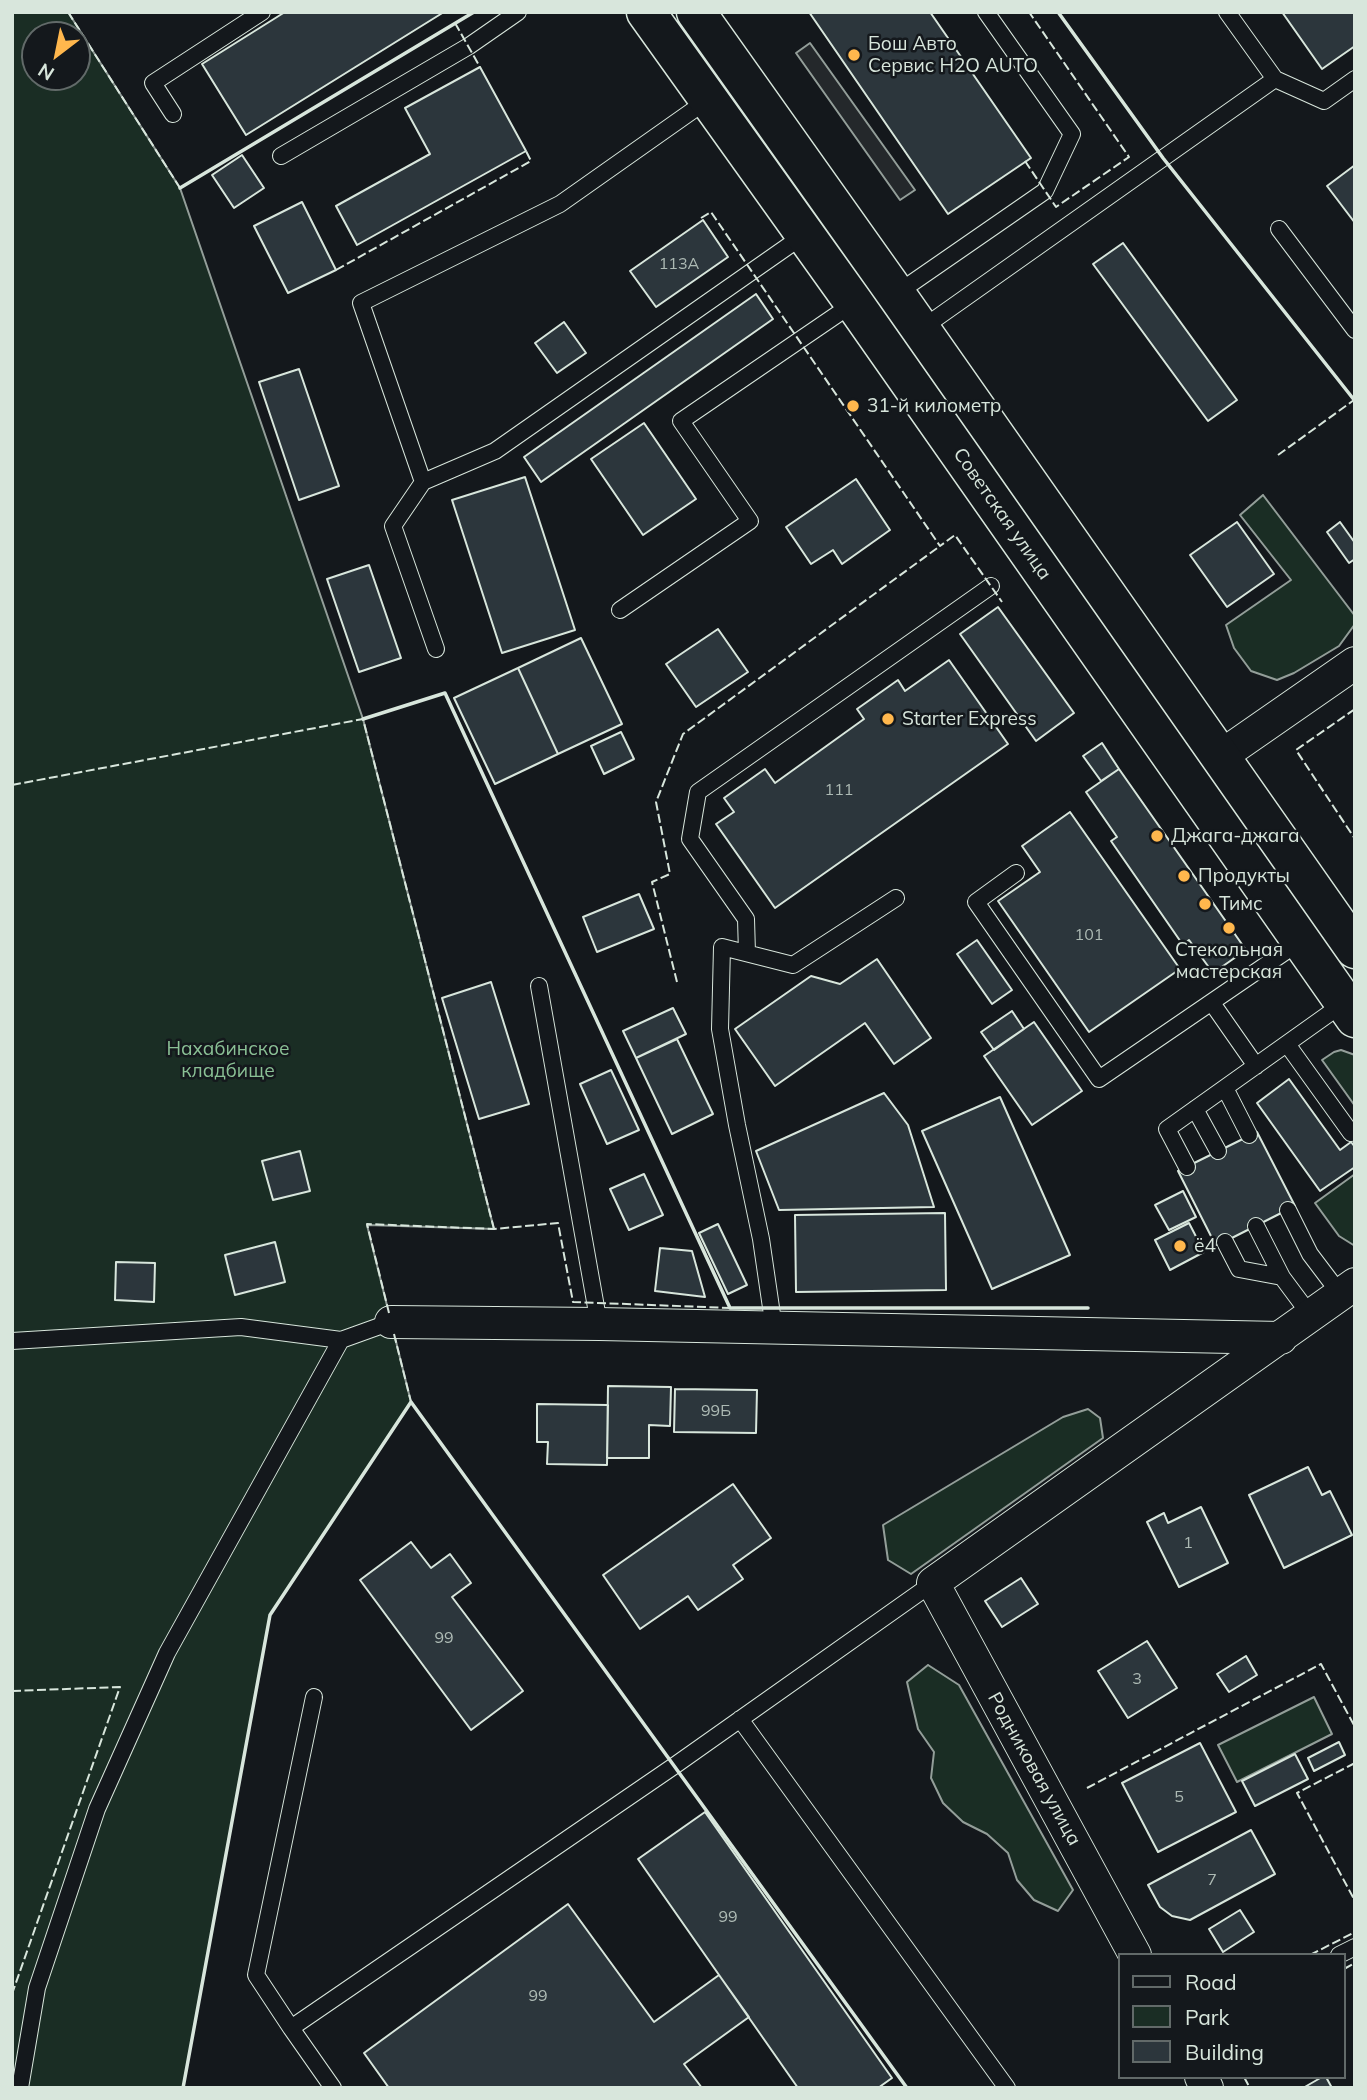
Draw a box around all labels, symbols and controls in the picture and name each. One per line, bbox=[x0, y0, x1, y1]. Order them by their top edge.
north arrow bbox=[21, 21, 91, 91]
place label: Бош Авто Сервис H2O AUTO bbox=[868, 33, 1038, 77]
marker: Бош Авто Сервис H2O AUTO bbox=[846, 47, 862, 63]
text: N bbox=[33, 58, 58, 86]
house number: 113А bbox=[659, 254, 699, 274]
place label: 31-й километр bbox=[867, 395, 1001, 417]
marker: 31-й километр bbox=[845, 398, 861, 414]
street label: Советская улица bbox=[948, 444, 1056, 584]
place label: Starter Express bbox=[902, 708, 1037, 730]
marker: Starter Express bbox=[880, 711, 896, 727]
house number: 111 bbox=[825, 780, 853, 800]
place label: Джага-джага bbox=[1171, 825, 1299, 847]
marker: Джага-джага bbox=[1149, 828, 1165, 844]
place label: Продукты bbox=[1198, 865, 1290, 887]
marker: Продукты bbox=[1176, 868, 1192, 884]
place label: Тимс bbox=[1219, 893, 1263, 915]
marker: Тимс bbox=[1197, 896, 1213, 912]
marker: Стекольная мастерская bbox=[1221, 920, 1237, 936]
house number: 101 bbox=[1075, 925, 1103, 945]
place label: Стекольная мастерская bbox=[1175, 939, 1283, 983]
park label: Нахабинское кладбище bbox=[166, 1038, 290, 1082]
place label: ё4 bbox=[1194, 1235, 1216, 1257]
marker: ё4 bbox=[1172, 1238, 1188, 1254]
house number: 99Б bbox=[701, 1401, 731, 1421]
house number: 1 bbox=[1183, 1533, 1193, 1553]
house number: 99 bbox=[434, 1628, 454, 1648]
house number: 3 bbox=[1132, 1669, 1142, 1689]
street label: Родниковая улица bbox=[982, 1688, 1086, 1850]
house number: 5 bbox=[1174, 1787, 1184, 1807]
house number: 7 bbox=[1207, 1870, 1217, 1890]
house number: 99 bbox=[718, 1907, 738, 1927]
legend bbox=[1118, 1953, 1346, 2079]
text: Road bbox=[1185, 1969, 1236, 1995]
house number: 99 bbox=[528, 1986, 548, 2006]
text: Park bbox=[1185, 2004, 1229, 2030]
text: Building bbox=[1185, 2039, 1264, 2065]

